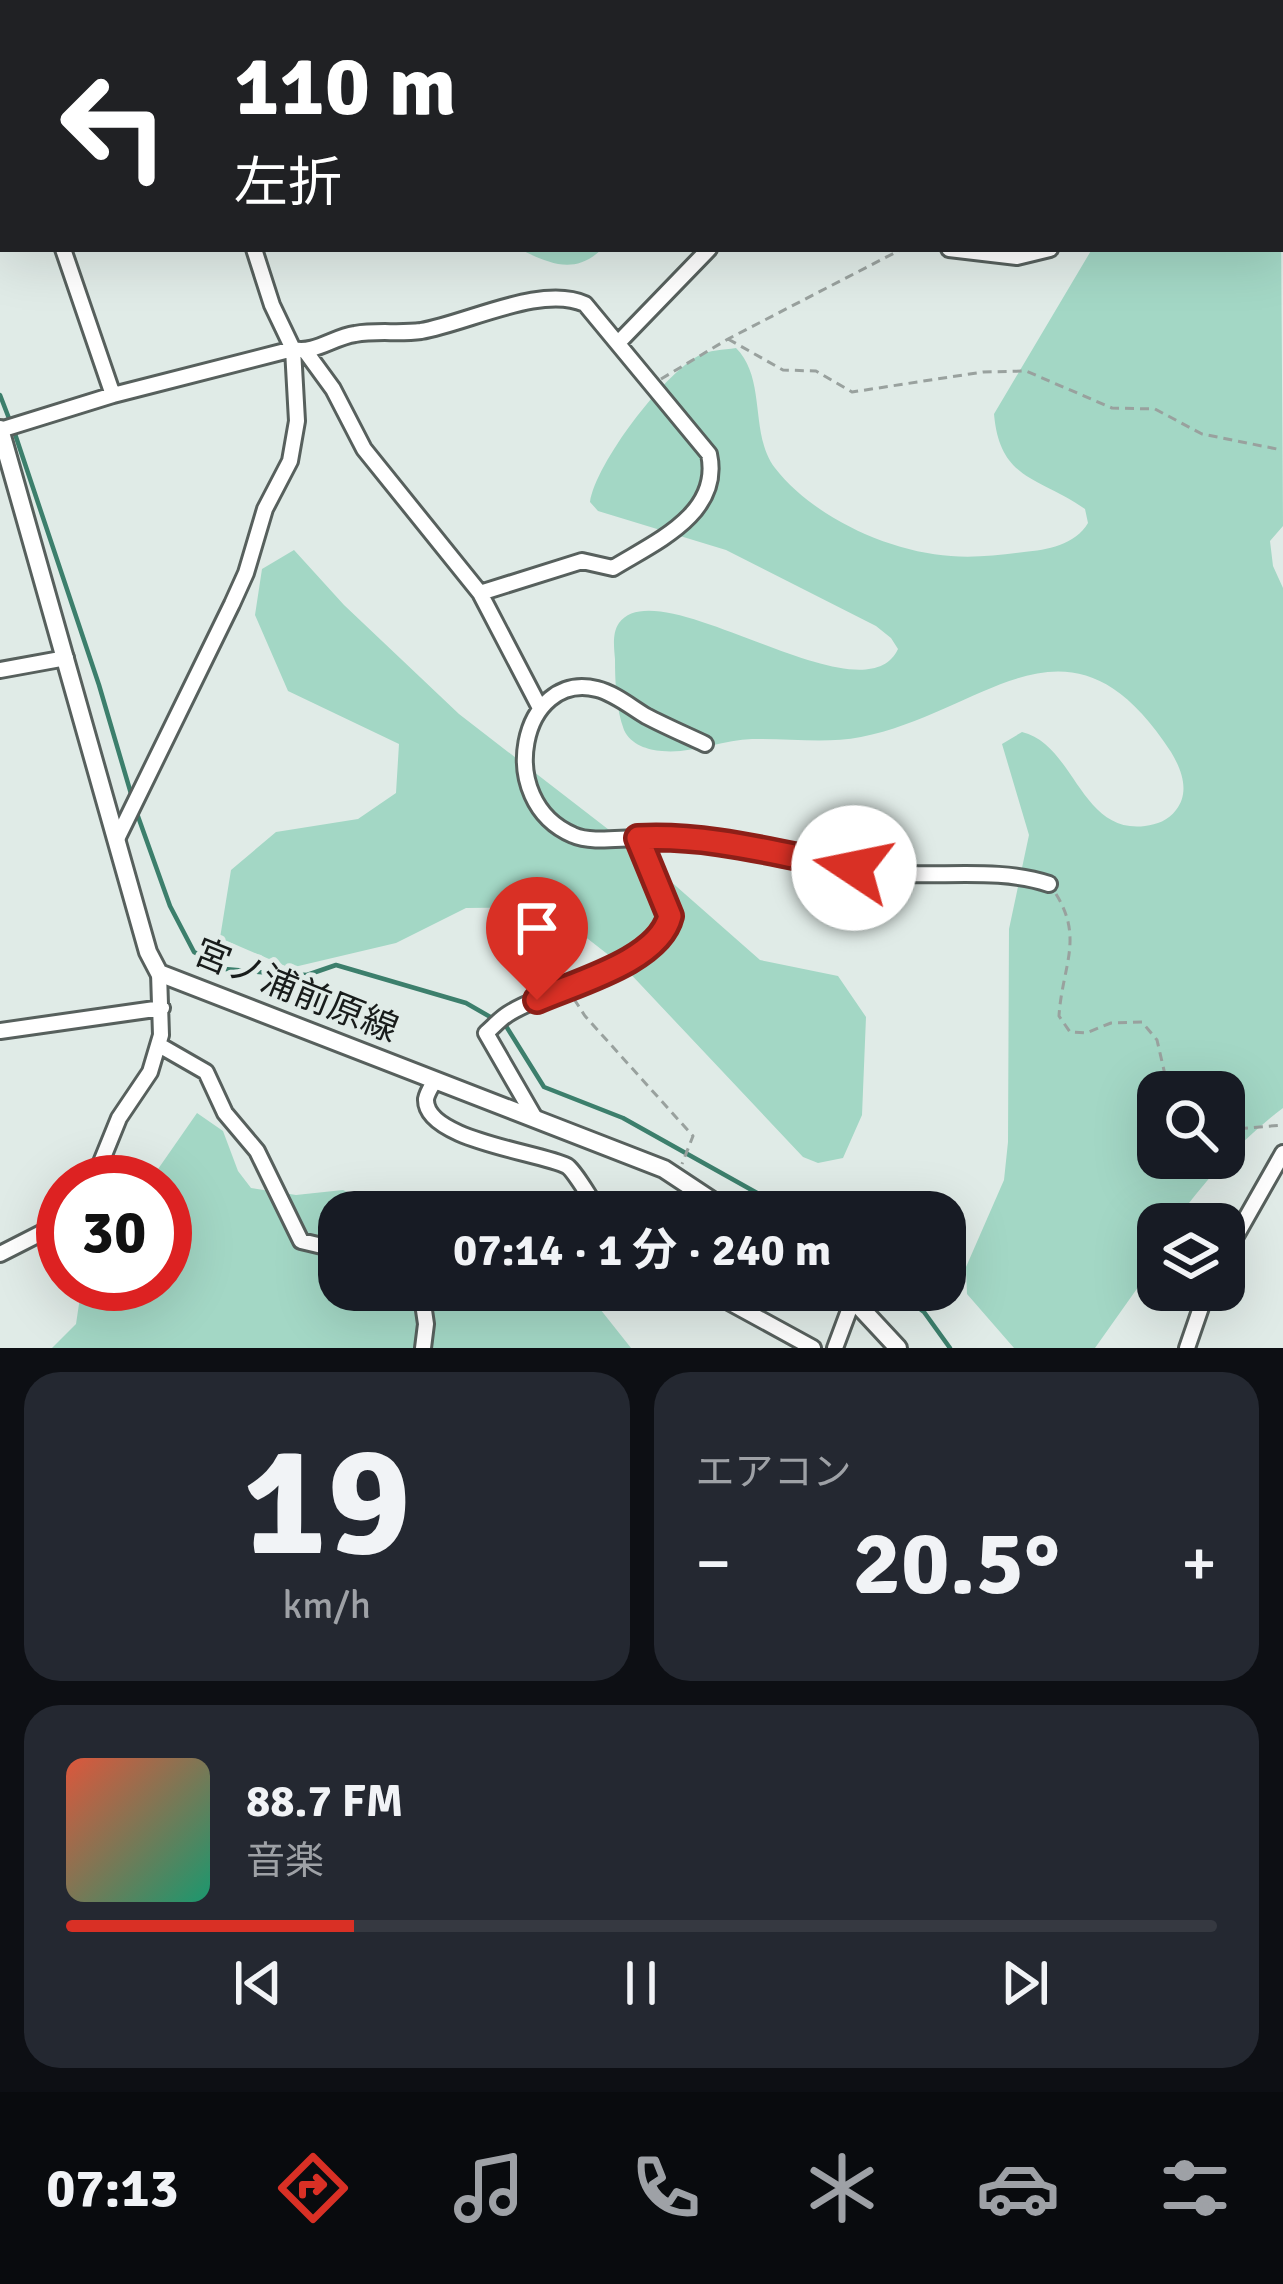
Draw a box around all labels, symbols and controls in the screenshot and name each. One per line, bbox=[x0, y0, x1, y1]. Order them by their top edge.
text: 110 m bbox=[234, 35, 456, 139]
icon: left bbox=[36, 48, 192, 204]
text: 左折 bbox=[234, 150, 342, 217]
position arrow bbox=[791, 805, 917, 931]
pin bbox=[486, 877, 588, 1000]
icon: arrive bbox=[504, 895, 570, 961]
street label: 宮ノ浦前原線 bbox=[187, 930, 405, 1052]
map controls bbox=[1137, 1071, 1245, 1311]
button: search bbox=[1137, 1071, 1245, 1179]
speed limit sign: 30 bbox=[36, 1155, 192, 1311]
button: layers bbox=[1137, 1203, 1245, 1311]
text: 07:14 · 1 分 · 240 m bbox=[453, 1223, 831, 1278]
text: 19 bbox=[243, 1406, 411, 1599]
text: エアコン bbox=[696, 1448, 852, 1496]
text: 20.5° bbox=[852, 1508, 1060, 1619]
text: − bbox=[696, 1523, 731, 1604]
text: + bbox=[1181, 1523, 1217, 1604]
text: km/h bbox=[283, 1581, 371, 1629]
text: 88.7 FM bbox=[246, 1774, 403, 1829]
text: 音楽 bbox=[246, 1837, 324, 1885]
icon: previous bbox=[225, 1950, 291, 2016]
icon: pause bbox=[608, 1950, 674, 2016]
icon: next bbox=[992, 1950, 1058, 2016]
icon: directions bbox=[271, 2146, 355, 2230]
icon: music bbox=[447, 2146, 531, 2230]
icon: phone bbox=[624, 2146, 708, 2230]
icon: climate bbox=[800, 2146, 884, 2230]
icon: car bbox=[976, 2146, 1060, 2230]
icon: filters bbox=[1153, 2146, 1237, 2230]
text: 07:13 bbox=[46, 2155, 179, 2222]

